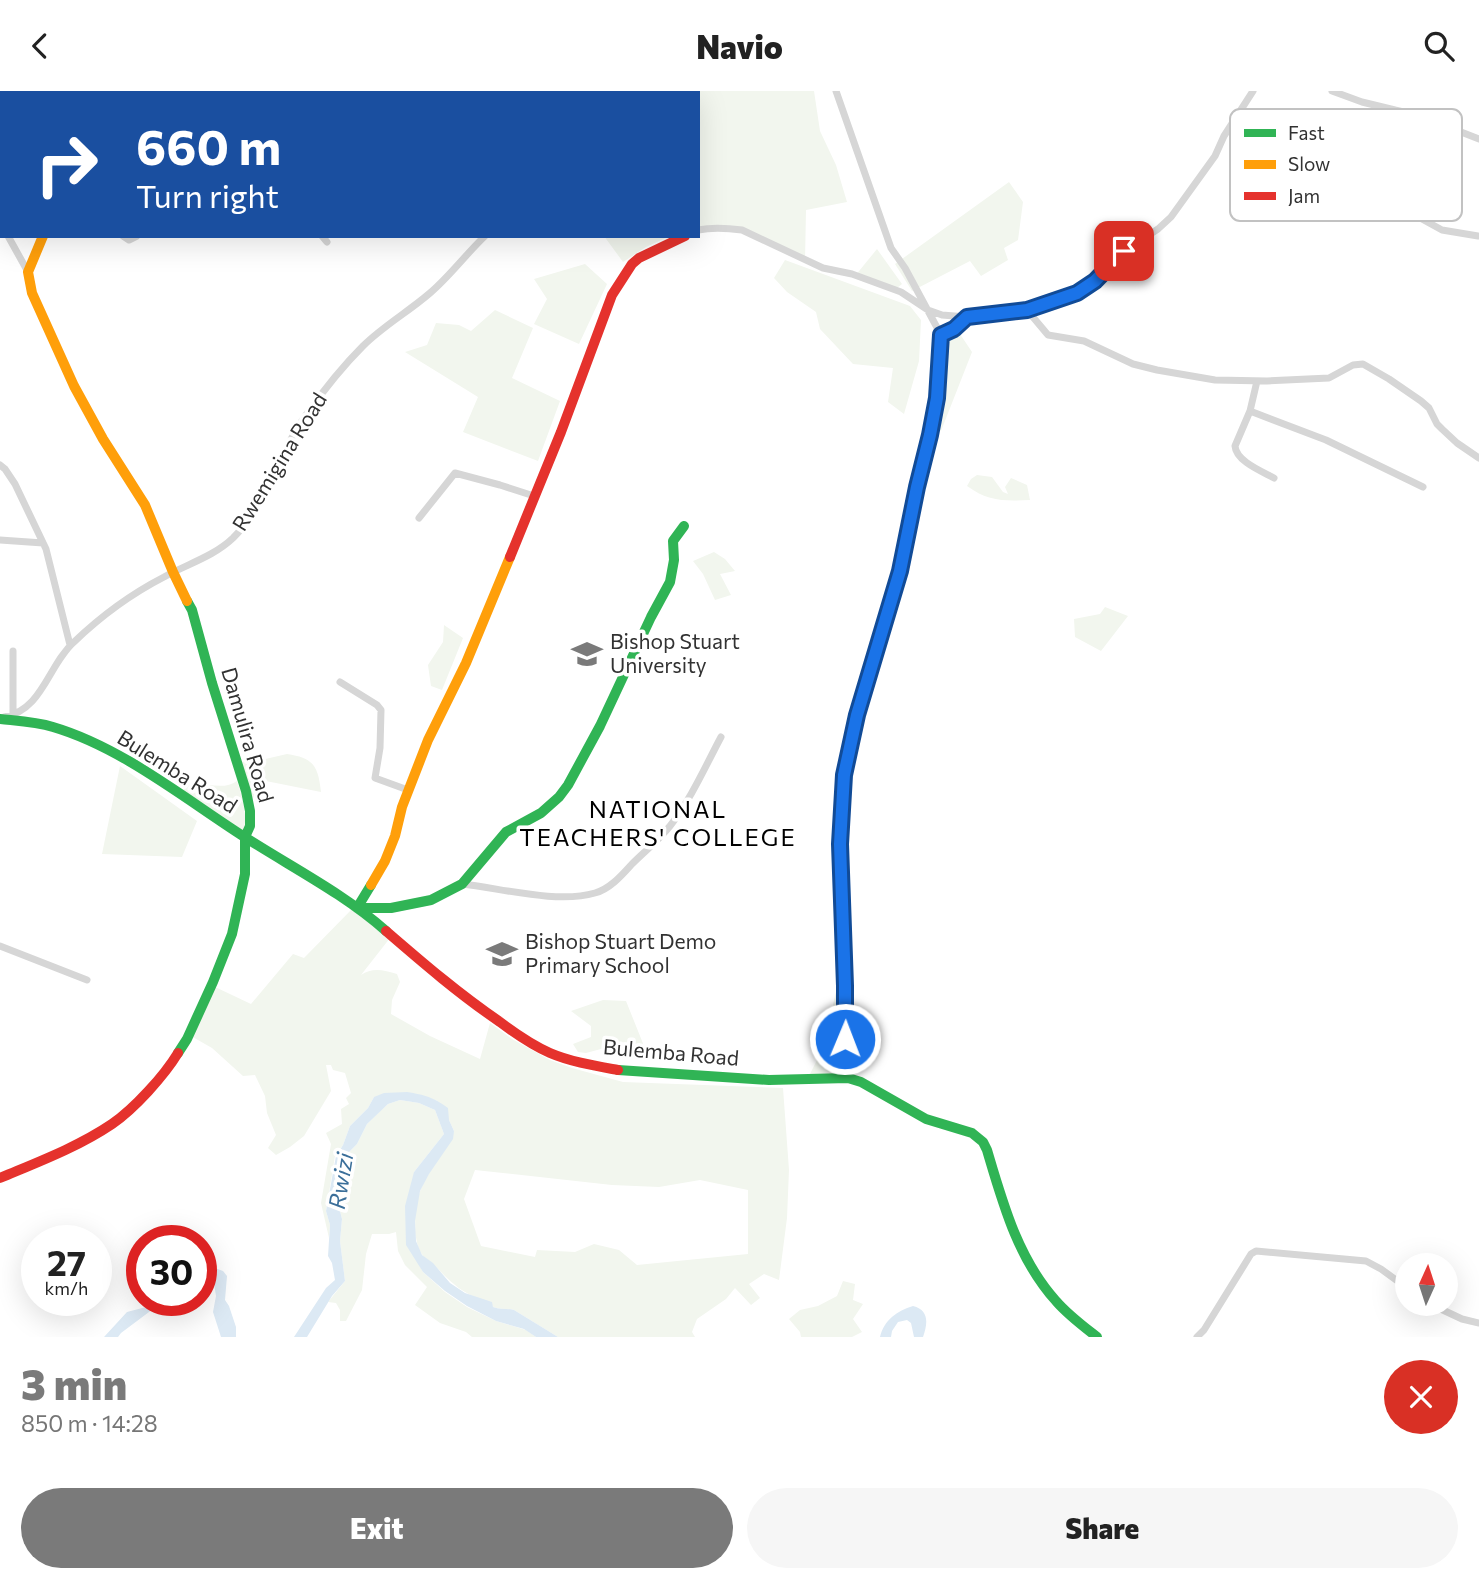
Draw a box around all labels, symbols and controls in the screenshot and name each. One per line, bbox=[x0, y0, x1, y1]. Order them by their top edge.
text: Navio bbox=[696, 26, 783, 66]
icon: back bbox=[21, 27, 59, 65]
icon: search bbox=[1420, 27, 1458, 65]
legend bbox=[1230, 109, 1462, 221]
text: 660 m bbox=[136, 115, 281, 175]
icon: right bbox=[21, 119, 112, 210]
text: Fast bbox=[1288, 121, 1325, 144]
text: Slow bbox=[1288, 152, 1330, 175]
text: Turn right bbox=[136, 175, 279, 215]
text: Jam bbox=[1288, 184, 1320, 207]
pin bbox=[1094, 221, 1154, 281]
icon: arrive bbox=[1105, 232, 1143, 270]
street label: Rwemigina Road bbox=[226, 388, 331, 535]
place label: Bishop Stuart University bbox=[610, 628, 740, 677]
school or university icon: Bishop Stuart University bbox=[570, 637, 604, 671]
street label: Damulira Road bbox=[217, 664, 280, 805]
street label: Bulemba Road bbox=[113, 724, 242, 817]
district label: NATIONAL TEACHERS' COLLEGE bbox=[519, 794, 797, 851]
place label: Bishop Stuart Demo Primary School bbox=[525, 928, 716, 977]
school or university icon: Bishop Stuart Demo Primary School bbox=[485, 937, 519, 971]
position arrow bbox=[808, 1002, 882, 1076]
street label: Bulemba Road bbox=[602, 1033, 740, 1070]
water label: Rwizi bbox=[322, 1149, 358, 1211]
speed limit sign: 30 bbox=[126, 1225, 217, 1316]
text: 27 bbox=[47, 1240, 86, 1283]
north arrow bbox=[1395, 1253, 1458, 1316]
map controls bbox=[1395, 1253, 1458, 1316]
text: km/h bbox=[45, 1277, 88, 1299]
text: 3 min bbox=[21, 1357, 127, 1409]
button: close bbox=[1384, 1360, 1458, 1434]
text: 850 m · 14:28 bbox=[21, 1409, 158, 1437]
button: Exit bbox=[21, 1488, 733, 1568]
button: Share bbox=[747, 1488, 1458, 1568]

